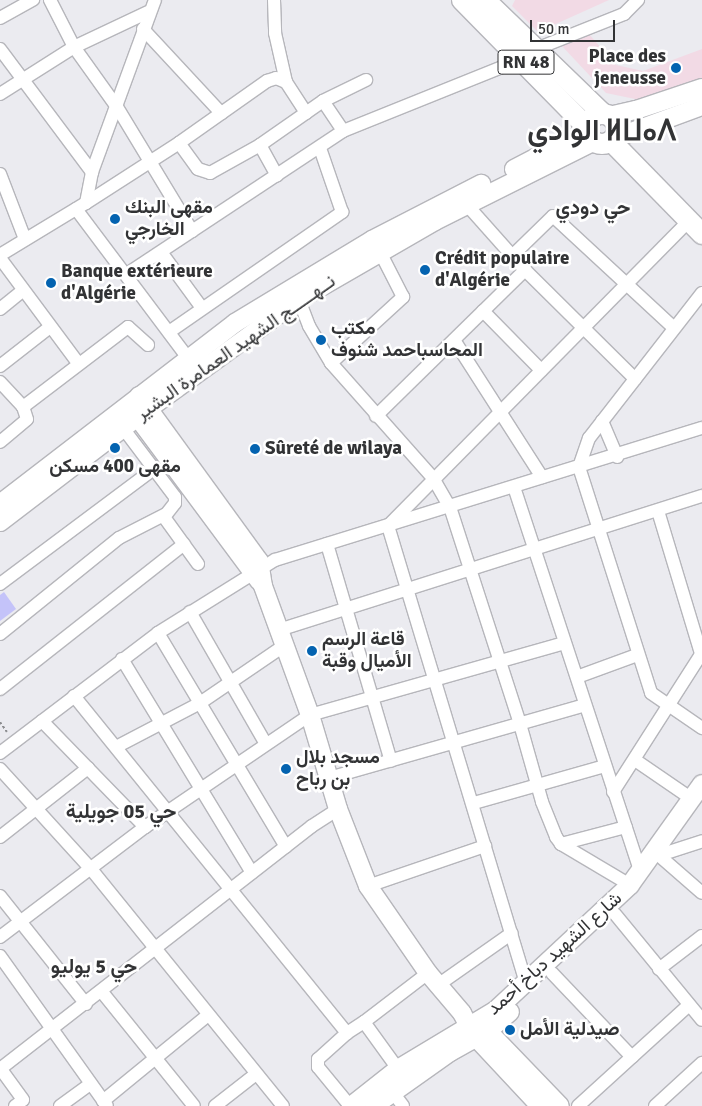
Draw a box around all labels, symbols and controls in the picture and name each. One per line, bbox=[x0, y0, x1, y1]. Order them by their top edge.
scale bar bbox=[532, 10, 617, 42]
text: 50 m bbox=[538, 20, 569, 38]
road number: RN 48 bbox=[497, 46, 555, 78]
place label: Place des jeneusse bbox=[589, 46, 666, 90]
marker: Place des jeneusse bbox=[670, 62, 682, 74]
district label: الوادي ⵍⵡⴰⴷ bbox=[527, 114, 677, 148]
district label: حي دودي bbox=[556, 195, 630, 219]
place label: مقهى البنك الخارجي bbox=[125, 197, 213, 241]
marker: مقهى البنك الخارجي bbox=[109, 213, 121, 225]
place label: Crédit populaire d'Algérie bbox=[435, 248, 569, 292]
place label: Banque extérieure d'Algérie bbox=[61, 261, 213, 305]
marker: Crédit populaire d'Algérie bbox=[419, 264, 431, 276]
street label: نــهـــــج الشهيد العمامرة البشير bbox=[132, 270, 340, 426]
marker: Banque extérieure d'Algérie bbox=[45, 277, 57, 289]
place label: مكتب المحاسباحمد شنوف bbox=[331, 318, 483, 362]
marker: مكتب المحاسباحمد شنوف bbox=[315, 334, 327, 346]
place label: Sûreté de wilaya bbox=[265, 438, 402, 460]
marker: مقهى 400 مسكن bbox=[109, 442, 121, 454]
marker: Sûreté de wilaya bbox=[249, 443, 261, 455]
place label: مقهى 400 مسكن bbox=[49, 456, 181, 478]
place label: قاعة الرسم الأميال وقبة bbox=[322, 629, 412, 673]
marker: قاعة الرسم الأميال وقبة bbox=[306, 645, 318, 657]
place label: مسجد بلال بن رباح bbox=[296, 747, 380, 791]
marker: مسجد بلال بن رباح bbox=[280, 763, 292, 775]
district label: حي 05 جويلية bbox=[66, 799, 176, 823]
street label: شارع الشهيد دباخ أحمد bbox=[483, 887, 627, 1021]
district label: حي 5 يوليو bbox=[51, 954, 137, 978]
place label: صيدلية الأمل bbox=[520, 1019, 620, 1041]
marker: صيدلية الأمل bbox=[504, 1024, 516, 1036]

